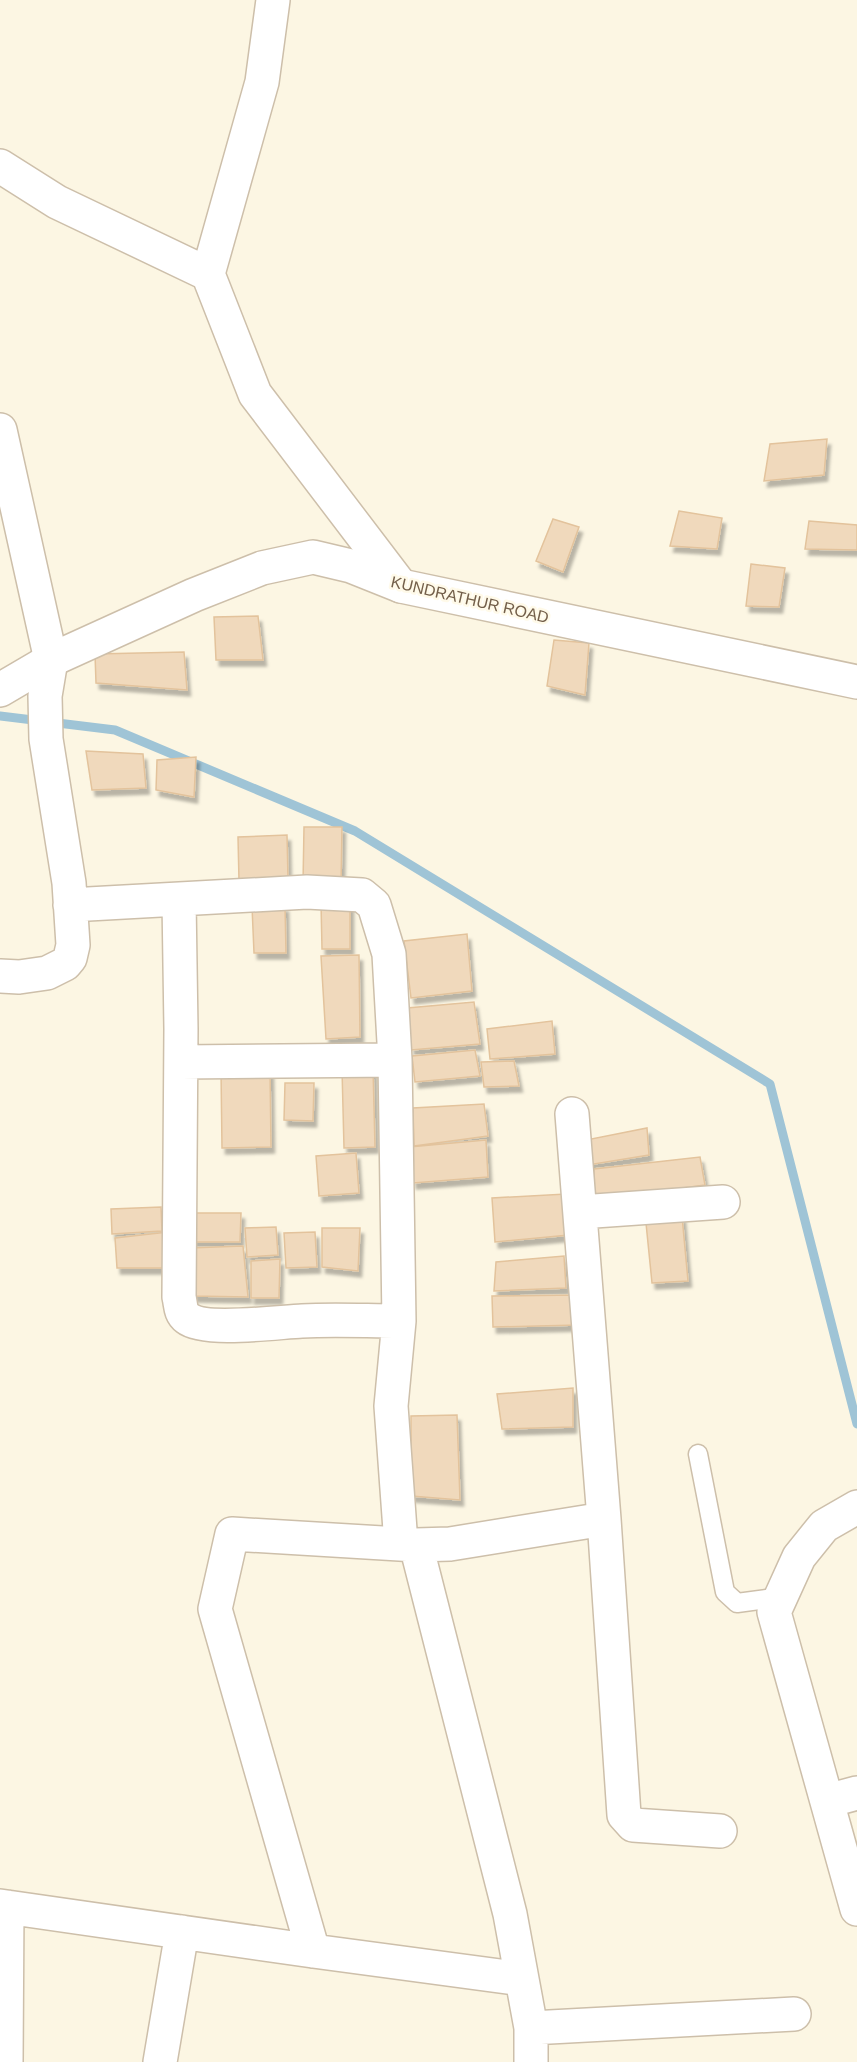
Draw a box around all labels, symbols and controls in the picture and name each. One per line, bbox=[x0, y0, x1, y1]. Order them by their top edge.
street label: KUNDRATHUR ROAD bbox=[389, 573, 550, 626]

